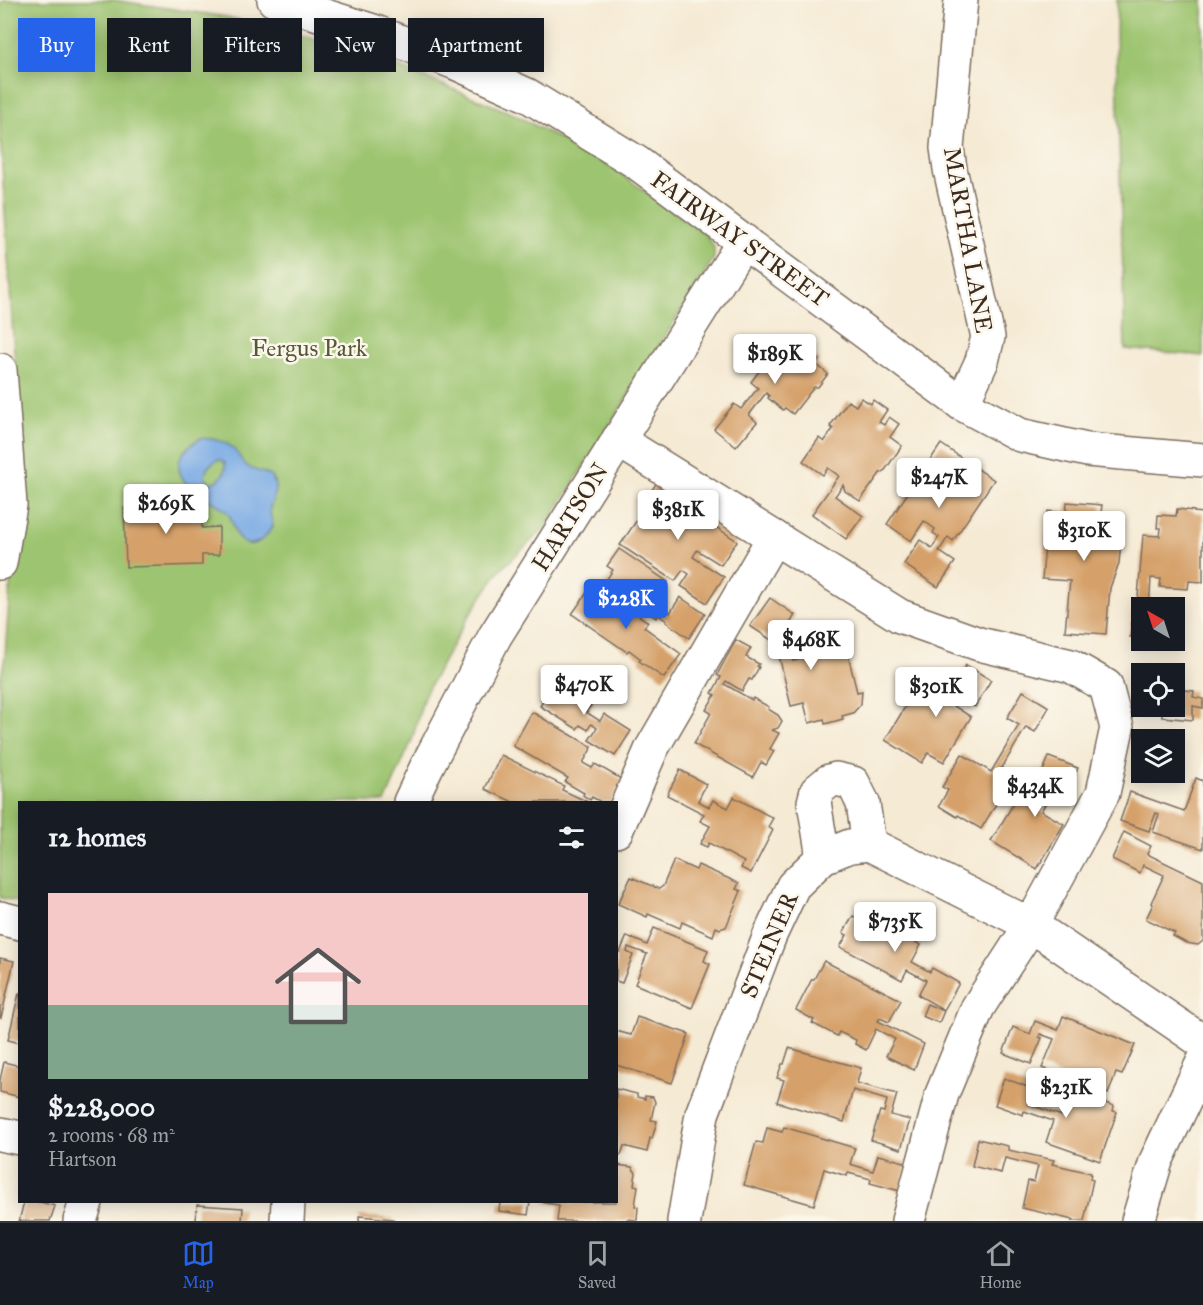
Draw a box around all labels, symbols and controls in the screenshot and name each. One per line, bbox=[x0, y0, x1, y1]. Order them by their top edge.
chip: Buy bbox=[18, 18, 95, 72]
chip: Rent bbox=[107, 18, 191, 72]
chip: Filters bbox=[203, 18, 302, 72]
chip: New bbox=[314, 18, 396, 72]
chip: Apartment bbox=[408, 18, 544, 72]
street label: MARTHA LANE bbox=[937, 145, 999, 335]
street label: FAIRWAY STREET bbox=[645, 164, 835, 314]
park label: Fergus Park bbox=[251, 333, 368, 363]
pin: $189K bbox=[733, 334, 817, 385]
text: $189K bbox=[747, 341, 803, 365]
street label: HARTSON bbox=[525, 457, 615, 577]
pin: $247K bbox=[897, 458, 981, 509]
text: $247K bbox=[910, 465, 968, 489]
pin: $269K bbox=[124, 484, 208, 535]
pin: $381K bbox=[636, 490, 720, 541]
text: $269K bbox=[137, 491, 195, 515]
text: $381K bbox=[652, 497, 704, 521]
pin: $310K bbox=[1042, 511, 1126, 562]
text: $310K bbox=[1057, 518, 1111, 542]
pin: $228K bbox=[584, 579, 668, 630]
text: $228K bbox=[598, 586, 654, 610]
north arrow bbox=[1131, 597, 1185, 651]
map controls bbox=[1131, 597, 1185, 783]
pin: $468K bbox=[769, 620, 853, 671]
text: $468K bbox=[782, 627, 840, 651]
button: locate bbox=[1131, 663, 1185, 717]
pin: $470K bbox=[542, 665, 626, 716]
pin: $301K bbox=[894, 667, 978, 718]
text: $470K bbox=[555, 672, 613, 696]
text: $301K bbox=[909, 674, 963, 698]
button: layers bbox=[1131, 729, 1185, 783]
pin: $434K bbox=[993, 767, 1077, 818]
text: $434K bbox=[1007, 774, 1063, 798]
text: 12 homes bbox=[48, 821, 146, 853]
icon: filters bbox=[555, 821, 588, 854]
street label: STEINER bbox=[733, 886, 805, 1002]
pin: $735K bbox=[853, 902, 937, 953]
text: $735K bbox=[868, 909, 922, 933]
icon: home bbox=[264, 932, 372, 1040]
pin: $231K bbox=[1024, 1068, 1108, 1119]
text: $231K bbox=[1040, 1075, 1092, 1099]
text: $228,000 bbox=[48, 1091, 155, 1123]
text: 2 rooms · 68 m² bbox=[48, 1123, 175, 1147]
text: Hartson bbox=[48, 1147, 117, 1171]
tab: Map bbox=[182, 1237, 215, 1292]
tab: Saved bbox=[578, 1237, 616, 1292]
tab: Home bbox=[979, 1237, 1021, 1292]

